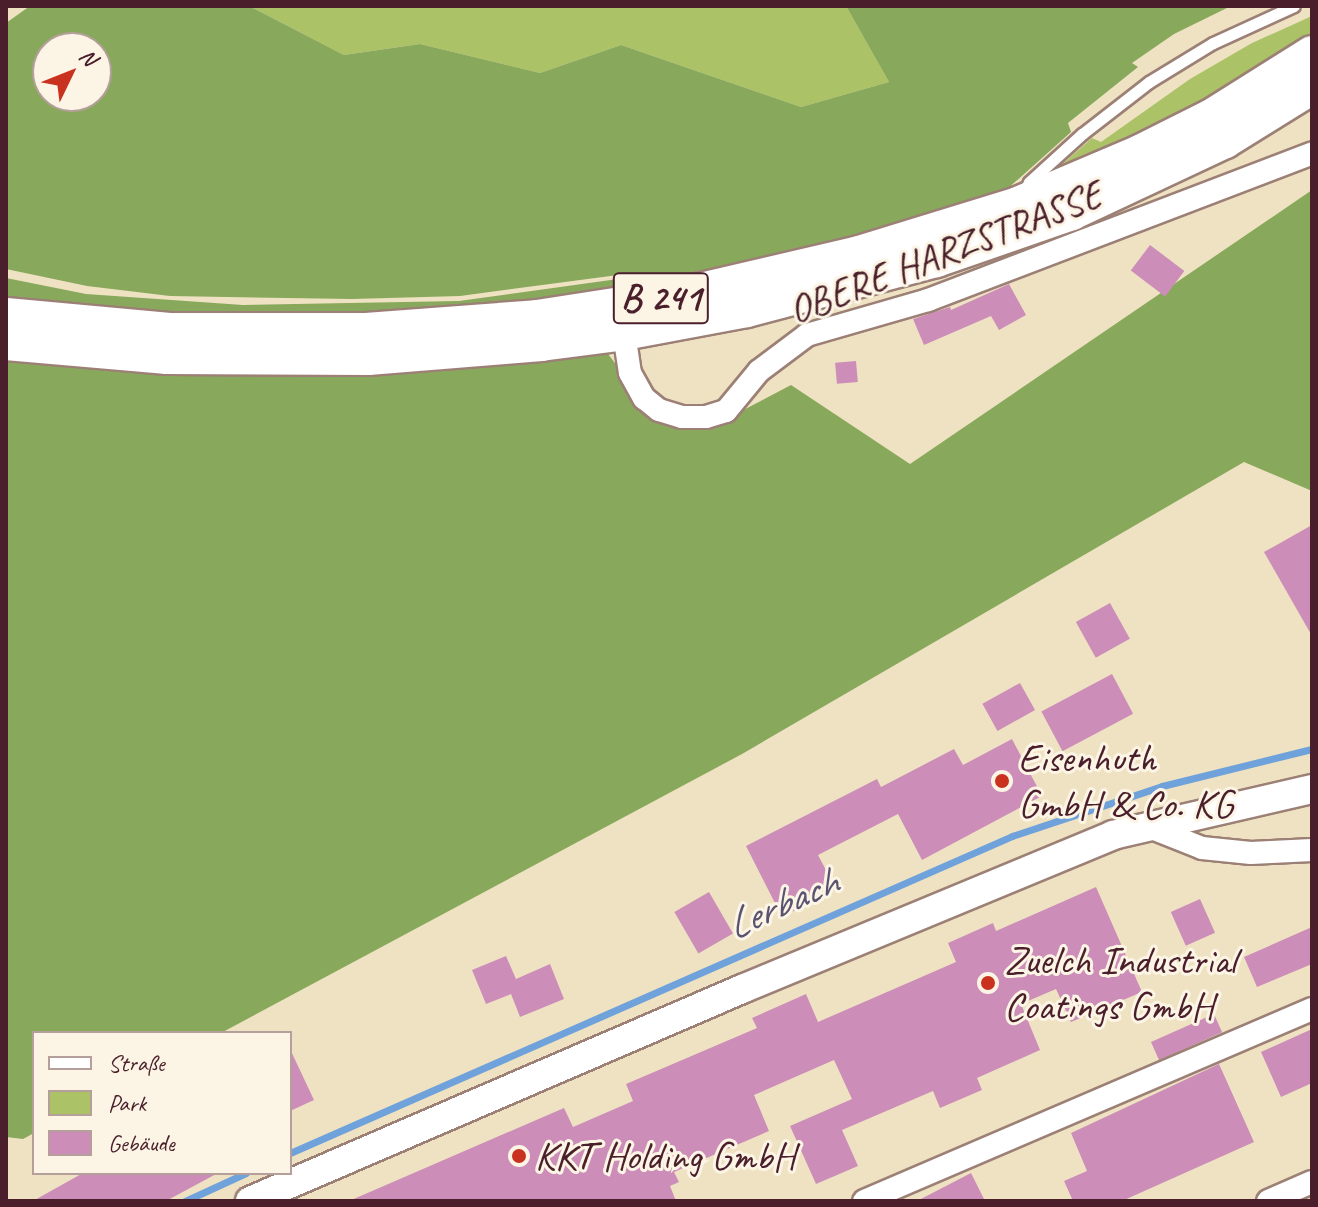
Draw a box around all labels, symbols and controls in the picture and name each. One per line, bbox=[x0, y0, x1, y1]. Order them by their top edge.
north arrow bbox=[32, 32, 112, 112]
text: N bbox=[73, 42, 103, 72]
street label: OBERE HARZSTRASSE bbox=[782, 170, 1108, 334]
road number: B 241 bbox=[611, 264, 711, 332]
place label: Eisenhuth GmbH & Co. KG bbox=[1018, 734, 1233, 828]
marker: Eisenhuth GmbH & Co. KG bbox=[993, 772, 1011, 790]
water label: Lerbach bbox=[718, 857, 846, 951]
place label: Zuelch Industrial Coatings GmbH bbox=[1004, 936, 1236, 1030]
marker: Zuelch Industrial Coatings GmbH bbox=[979, 974, 997, 992]
legend bbox=[32, 1031, 292, 1175]
text: Straße bbox=[108, 1048, 165, 1078]
text: Park bbox=[108, 1088, 146, 1118]
text: Gebäude bbox=[108, 1128, 175, 1158]
place label: KKT Holding GmbH bbox=[535, 1132, 793, 1180]
marker: KKT Holding GmbH bbox=[510, 1147, 528, 1165]

